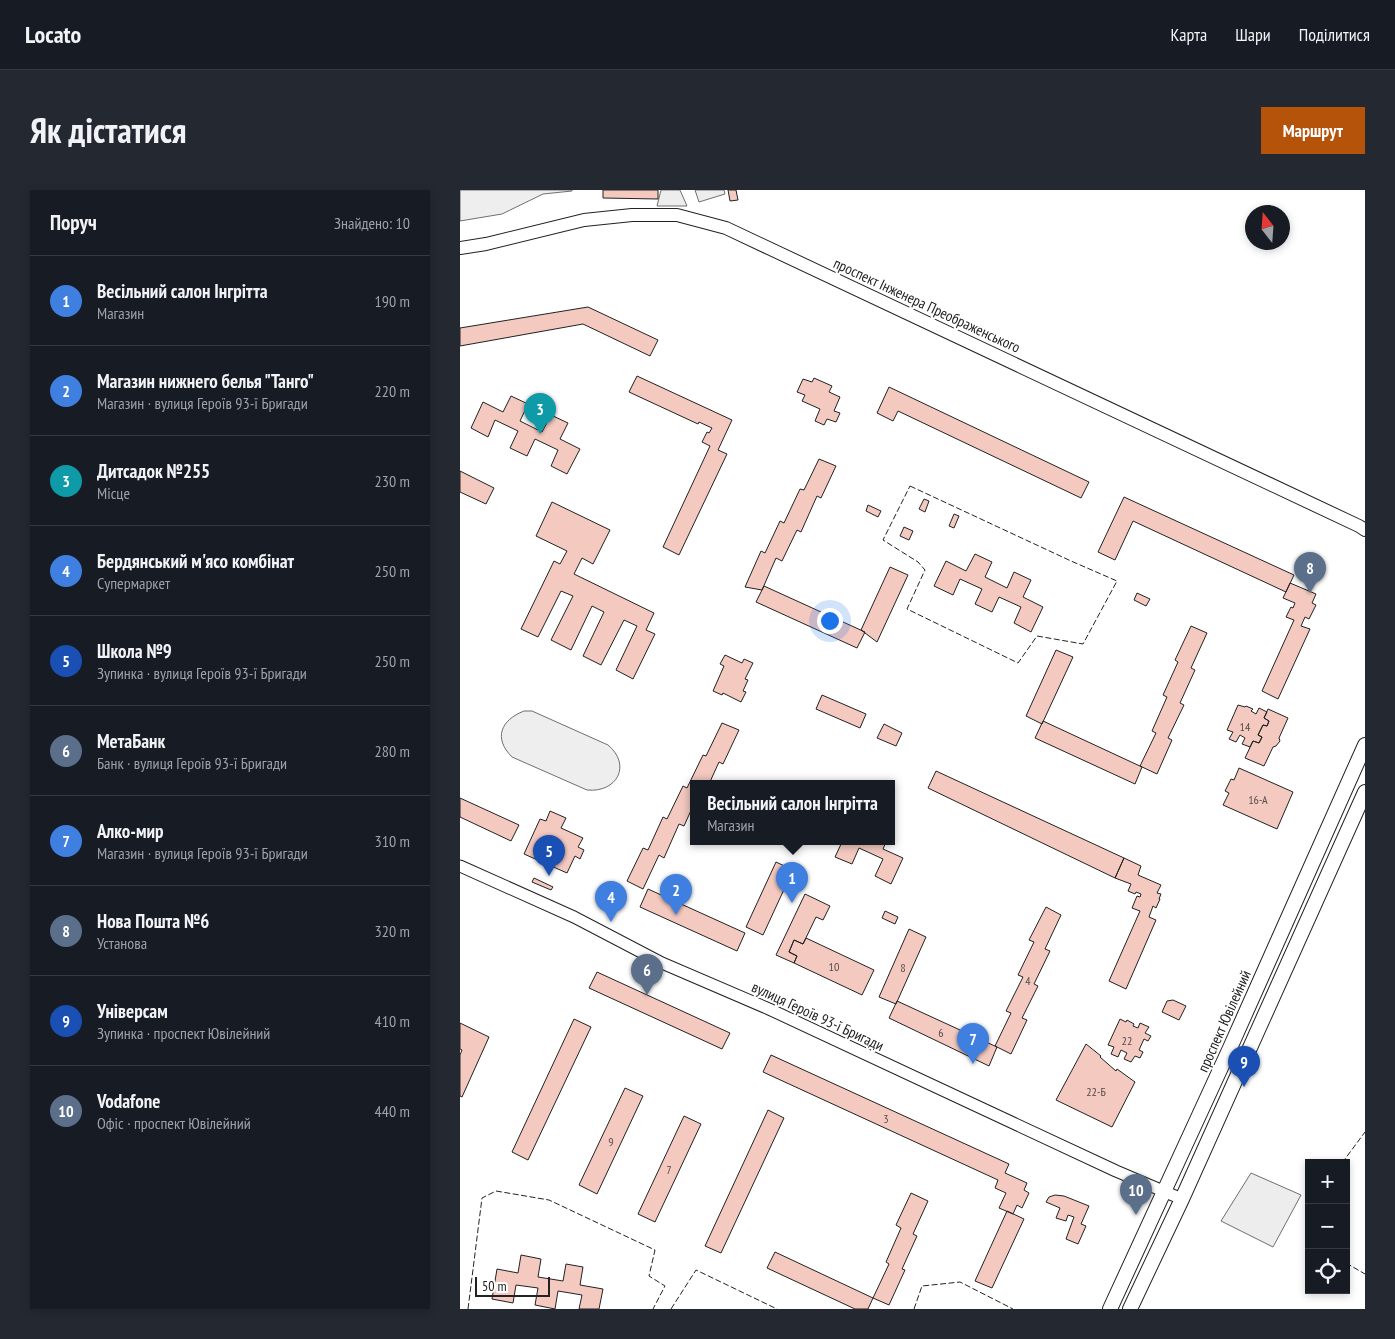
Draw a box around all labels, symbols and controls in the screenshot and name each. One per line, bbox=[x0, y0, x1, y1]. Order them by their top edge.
text: Locato bbox=[25, 19, 81, 50]
text: Карта bbox=[1171, 23, 1207, 46]
text: Шари bbox=[1235, 23, 1271, 46]
text: Поділитися bbox=[1299, 23, 1370, 46]
text: Як дістатися bbox=[30, 107, 186, 153]
button: Маршрут bbox=[1261, 107, 1365, 154]
north arrow bbox=[1245, 205, 1290, 250]
text: Поруч bbox=[50, 209, 97, 236]
text: Знайдено: 10 bbox=[334, 213, 410, 233]
street label: проспект Інженера Преображенського bbox=[831, 253, 1023, 357]
text: Весільний салон Інгрітта bbox=[97, 279, 268, 303]
text: 1 bbox=[62, 291, 70, 311]
text: 190 m bbox=[375, 291, 410, 311]
text: Магазин bbox=[97, 303, 144, 323]
text: Магазин нижнего белья "Танго" bbox=[97, 369, 314, 393]
text: 2 bbox=[62, 381, 70, 401]
text: 220 m bbox=[375, 381, 410, 401]
text: Магазин · вулиця Героїв 93-ї Бригади bbox=[97, 393, 308, 413]
pin: 3 bbox=[524, 393, 556, 434]
text: Дитсадок №255 bbox=[97, 459, 210, 483]
text: 3 bbox=[62, 471, 70, 491]
text: 230 m bbox=[375, 471, 410, 491]
text: Місце bbox=[97, 483, 130, 503]
text: Бердянський м'ясо комбінат bbox=[97, 549, 294, 573]
pin: 8 bbox=[1294, 552, 1326, 593]
text: 4 bbox=[62, 561, 70, 581]
text: 250 m bbox=[375, 561, 410, 581]
text: Супермаркет bbox=[97, 573, 170, 593]
your location bbox=[817, 608, 843, 634]
text: Школа №9 bbox=[97, 639, 172, 663]
text: 5 bbox=[62, 651, 70, 671]
text: 250 m bbox=[375, 651, 410, 671]
text: Зупинка · вулиця Героїв 93-ї Бригади bbox=[97, 663, 307, 683]
house number: 14 bbox=[1240, 719, 1251, 734]
text: МетаБанк bbox=[97, 729, 165, 753]
text: 6 bbox=[62, 741, 70, 761]
text: 280 m bbox=[375, 741, 410, 761]
text: Банк · вулиця Героїв 93-ї Бригади bbox=[97, 753, 287, 773]
popup bbox=[690, 780, 895, 845]
text: Весільний салон Інгрітта bbox=[707, 791, 878, 815]
house number: 16-А bbox=[1248, 792, 1268, 807]
text: Магазин bbox=[707, 815, 754, 835]
text: Алко-мир bbox=[97, 819, 164, 843]
text: 7 bbox=[62, 831, 70, 851]
text: 310 m bbox=[375, 831, 410, 851]
pin: 5 bbox=[533, 835, 565, 876]
text: Магазин · вулиця Героїв 93-ї Бригади bbox=[97, 843, 308, 863]
pin: 1 bbox=[776, 862, 808, 903]
pin: 2 bbox=[660, 874, 692, 915]
pin: 4 bbox=[595, 881, 627, 922]
text: Нова Пошта №6 bbox=[97, 909, 209, 933]
text: 8 bbox=[62, 921, 70, 941]
text: 320 m bbox=[375, 921, 410, 941]
text: Установа bbox=[97, 933, 147, 953]
pin: 6 bbox=[631, 954, 663, 995]
house number: 10 bbox=[829, 959, 839, 974]
house number: 8 bbox=[900, 960, 906, 975]
street label: проспект Ювілейний bbox=[1193, 967, 1255, 1075]
house number: 4 bbox=[1025, 973, 1031, 988]
street label: вулиця Героїв 93-ї Бригади bbox=[749, 977, 887, 1055]
text: Універсам bbox=[97, 999, 168, 1023]
text: 9 bbox=[62, 1011, 70, 1031]
text: 410 m bbox=[375, 1011, 410, 1031]
text: Зупинка · проспект Ювілейний bbox=[97, 1023, 270, 1043]
pin: 7 bbox=[957, 1023, 989, 1064]
house number: 6 bbox=[938, 1025, 944, 1040]
house number: 22 bbox=[1122, 1033, 1132, 1048]
pin: 9 bbox=[1228, 1046, 1260, 1087]
house number: 22-Б bbox=[1086, 1084, 1106, 1099]
text: Vodafone bbox=[97, 1089, 160, 1113]
text: 10 bbox=[58, 1101, 74, 1121]
text: 440 m bbox=[375, 1101, 410, 1121]
house number: 3 bbox=[883, 1111, 889, 1126]
text: Офіс · проспект Ювілейний bbox=[97, 1113, 251, 1133]
house number: 9 bbox=[608, 1134, 614, 1149]
map controls bbox=[1305, 1159, 1350, 1294]
button: + bbox=[1305, 1159, 1350, 1204]
house number: 7 bbox=[666, 1162, 672, 1177]
pin: 10 bbox=[1120, 1174, 1152, 1215]
button: − bbox=[1305, 1204, 1350, 1249]
button: locate bbox=[1305, 1249, 1350, 1294]
scale bar bbox=[475, 1274, 550, 1297]
text: 50 m bbox=[482, 1277, 507, 1295]

